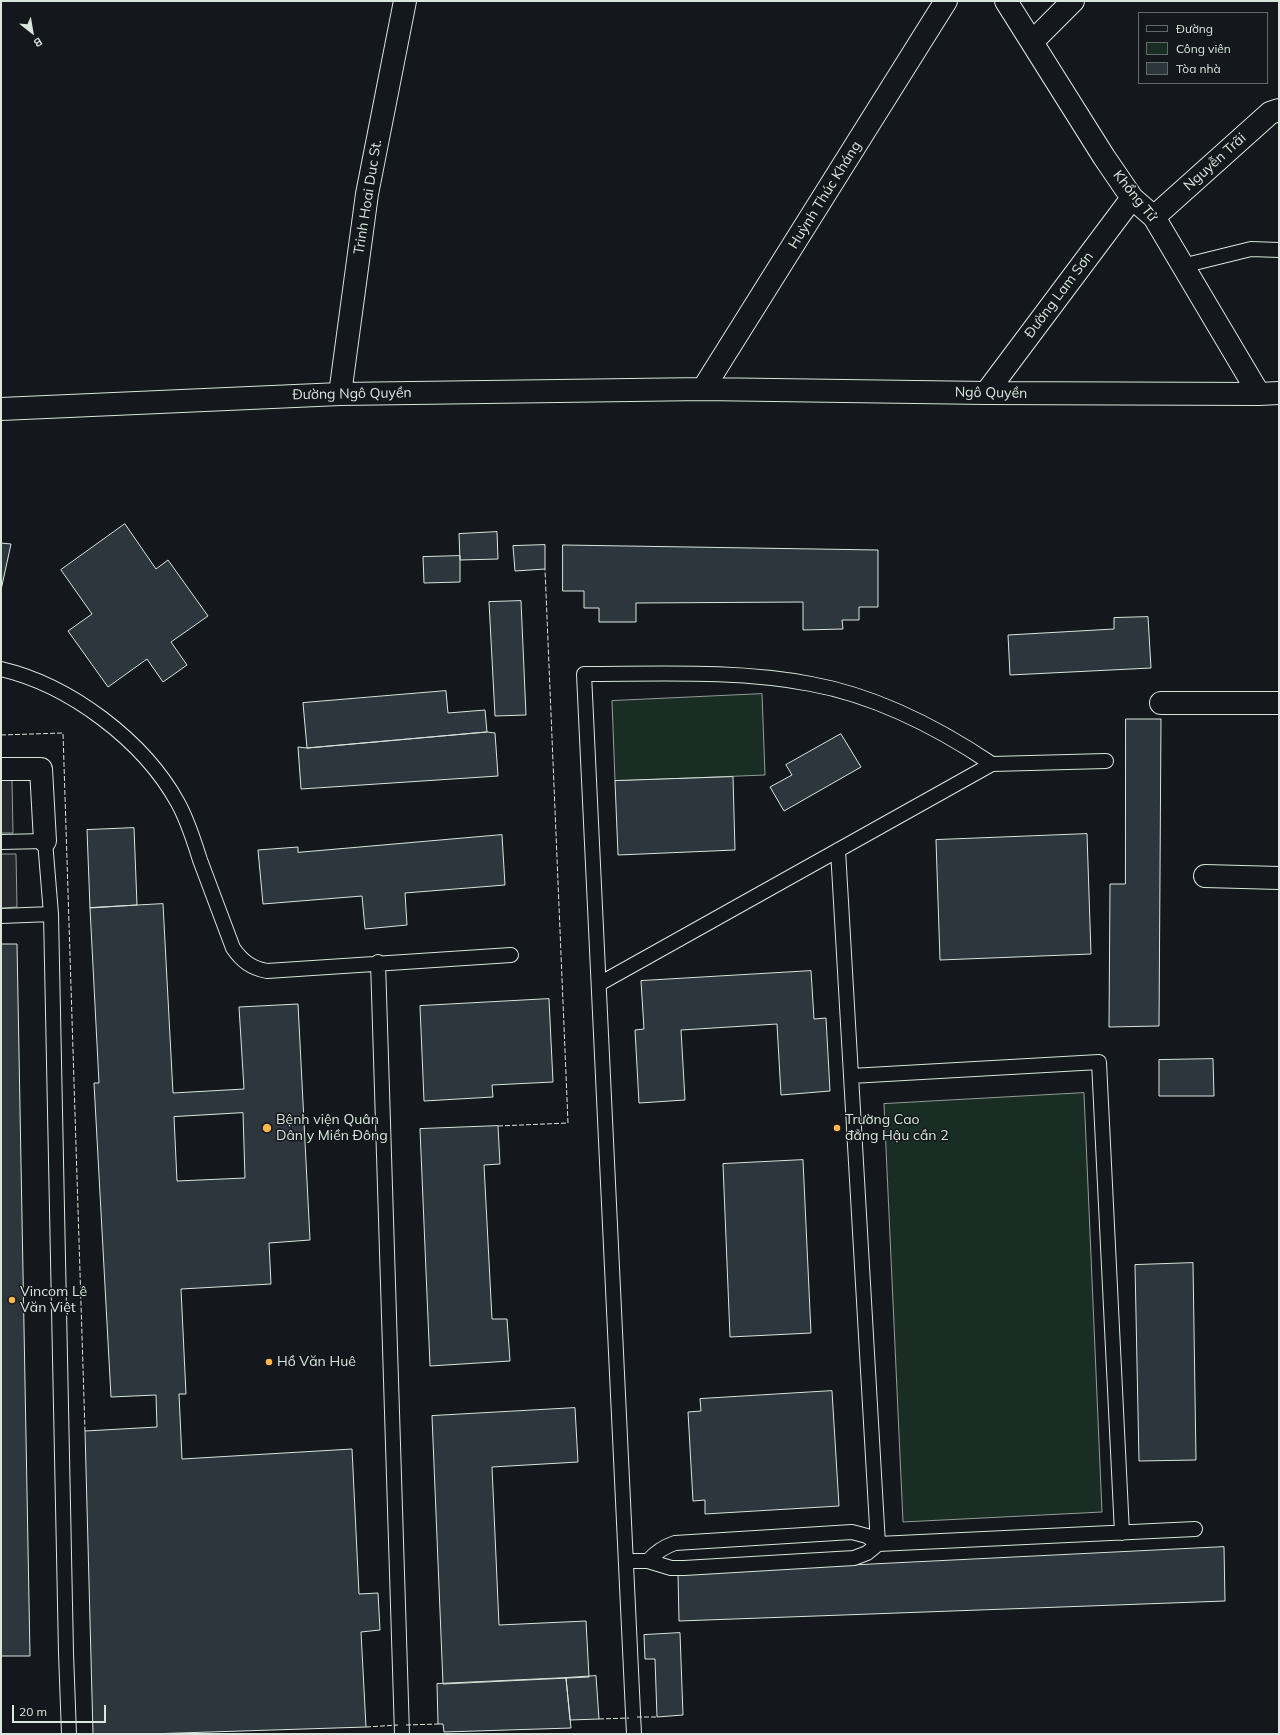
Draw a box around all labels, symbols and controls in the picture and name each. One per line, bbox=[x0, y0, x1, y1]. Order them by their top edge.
north arrow bbox=[12, 12, 52, 52]
legend bbox=[1138, 12, 1268, 84]
text: Đường bbox=[1176, 21, 1213, 36]
text: B bbox=[31, 34, 45, 50]
text: Công viên bbox=[1176, 41, 1231, 56]
text: Tòa nhà bbox=[1176, 61, 1221, 76]
street label: Nguyễn Trãi bbox=[1180, 130, 1250, 194]
street label: Trinh Hoai Duc St. bbox=[351, 138, 385, 256]
street label: Huỳnh Thúc Kháng bbox=[785, 138, 865, 252]
street label: Khổng Tử bbox=[1109, 167, 1161, 225]
street label: Đường Lam Sơn bbox=[1021, 249, 1097, 341]
street label: Ngô Quyền bbox=[955, 384, 1027, 402]
street label: Đường Ngô Quyền bbox=[292, 385, 412, 403]
place label: Bệnh viện Quân Dân y Miền Đông bbox=[276, 1112, 388, 1144]
place label: Trường Cao đẳng Hậu cần 2 bbox=[845, 1112, 949, 1144]
marker: Bệnh viện Quân Dân y Miền Đông bbox=[261, 1122, 273, 1134]
marker: Trường Cao đẳng Hậu cần 2 bbox=[832, 1123, 842, 1133]
place label: Vincom Lê Văn Việt bbox=[20, 1284, 87, 1316]
marker: Vincom Lê Văn Việt bbox=[7, 1295, 17, 1305]
place label: Hồ Văn Huê bbox=[277, 1354, 356, 1370]
marker: Hồ Văn Huê bbox=[264, 1357, 274, 1367]
scale bar bbox=[14, 1697, 108, 1723]
text: 20 m bbox=[19, 1704, 47, 1719]

